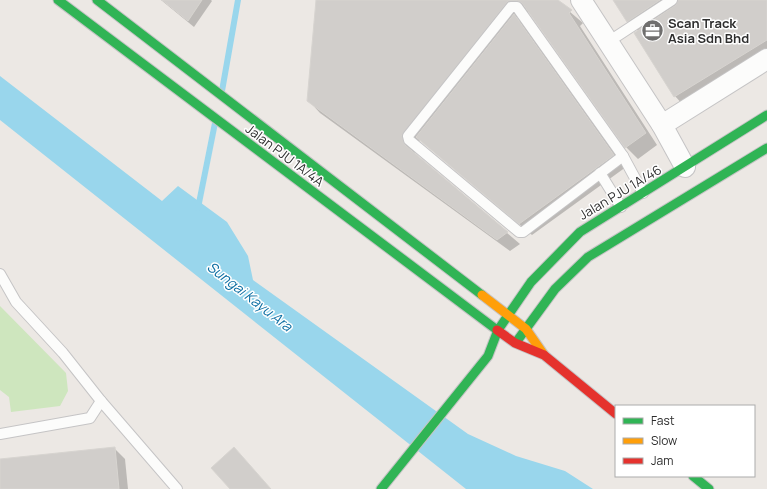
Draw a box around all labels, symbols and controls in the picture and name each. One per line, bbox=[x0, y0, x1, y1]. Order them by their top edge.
place label: Scan Track Asia Sdn Bhd bbox=[668, 14, 749, 47]
office icon: Scan Track Asia Sdn Bhd bbox=[640, 17, 666, 43]
street label: Jalan PJU 1A/4A bbox=[242, 120, 328, 190]
street label: Jalan PJU 1A/46 bbox=[575, 160, 665, 224]
water label: Sungai Kayu Ara bbox=[204, 257, 297, 336]
legend bbox=[615, 405, 755, 477]
text: Fast bbox=[651, 412, 675, 429]
text: Slow bbox=[651, 432, 677, 449]
text: Jam bbox=[651, 452, 673, 469]

